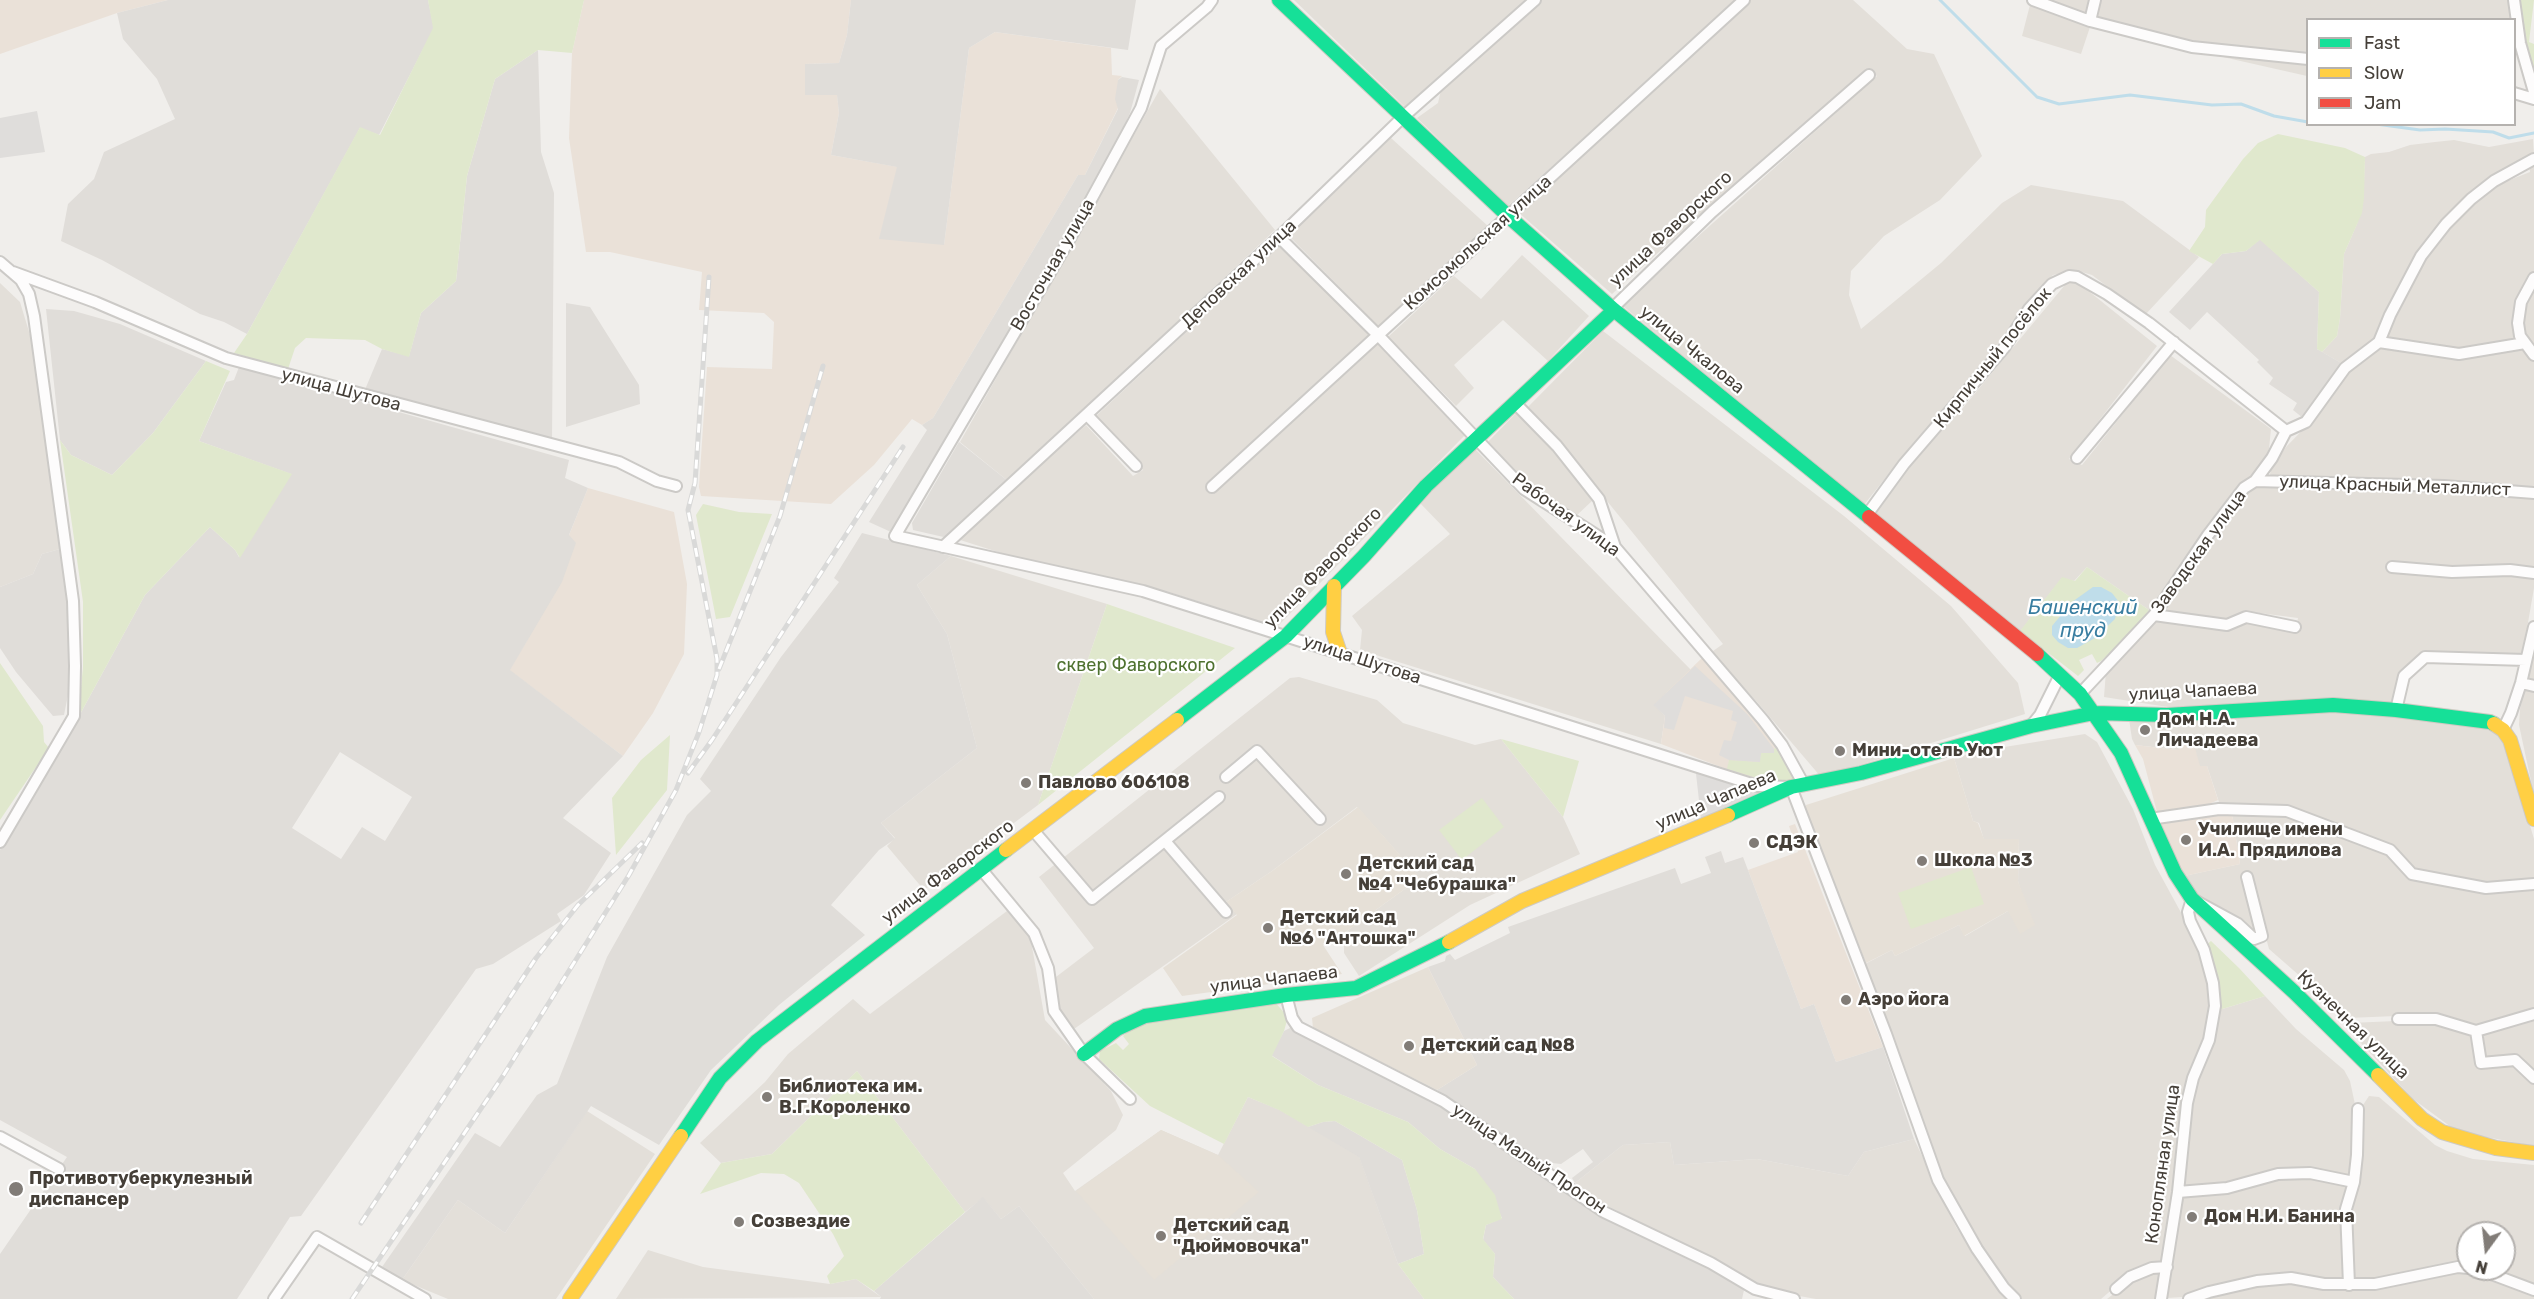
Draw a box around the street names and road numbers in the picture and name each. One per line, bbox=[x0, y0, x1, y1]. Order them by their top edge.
street label: улица Фаворского bbox=[1605, 167, 1737, 291]
street label: Комсомольская улица bbox=[1400, 171, 1556, 315]
street label: Восточная улица bbox=[1006, 195, 1100, 335]
street label: Деповская улица bbox=[1177, 215, 1301, 333]
street label: Кирпичный посёлок bbox=[1929, 283, 2057, 433]
street label: улица Чкалова bbox=[1635, 301, 1749, 399]
street label: улица Шутова bbox=[279, 364, 403, 416]
street label: Рабочая улица bbox=[1508, 469, 1624, 561]
street label: улица Красный Металлист bbox=[2279, 471, 2511, 501]
street label: Заводская улица bbox=[2147, 486, 2251, 618]
street label: улица Фаворского bbox=[1260, 503, 1386, 633]
street label: улица Шутова bbox=[1300, 631, 1424, 689]
street label: улица Чапаева bbox=[2128, 678, 2258, 706]
street label: улица Чапаева bbox=[1653, 765, 1779, 835]
street label: улица Фаворского bbox=[878, 815, 1018, 929]
street label: улица Чапаева bbox=[1209, 961, 1339, 999]
street label: Кузнечная улица bbox=[2292, 966, 2414, 1084]
street label: Конопляная улица bbox=[2141, 1083, 2185, 1245]
street label: улица Малый Прогон bbox=[1448, 1099, 1610, 1219]

